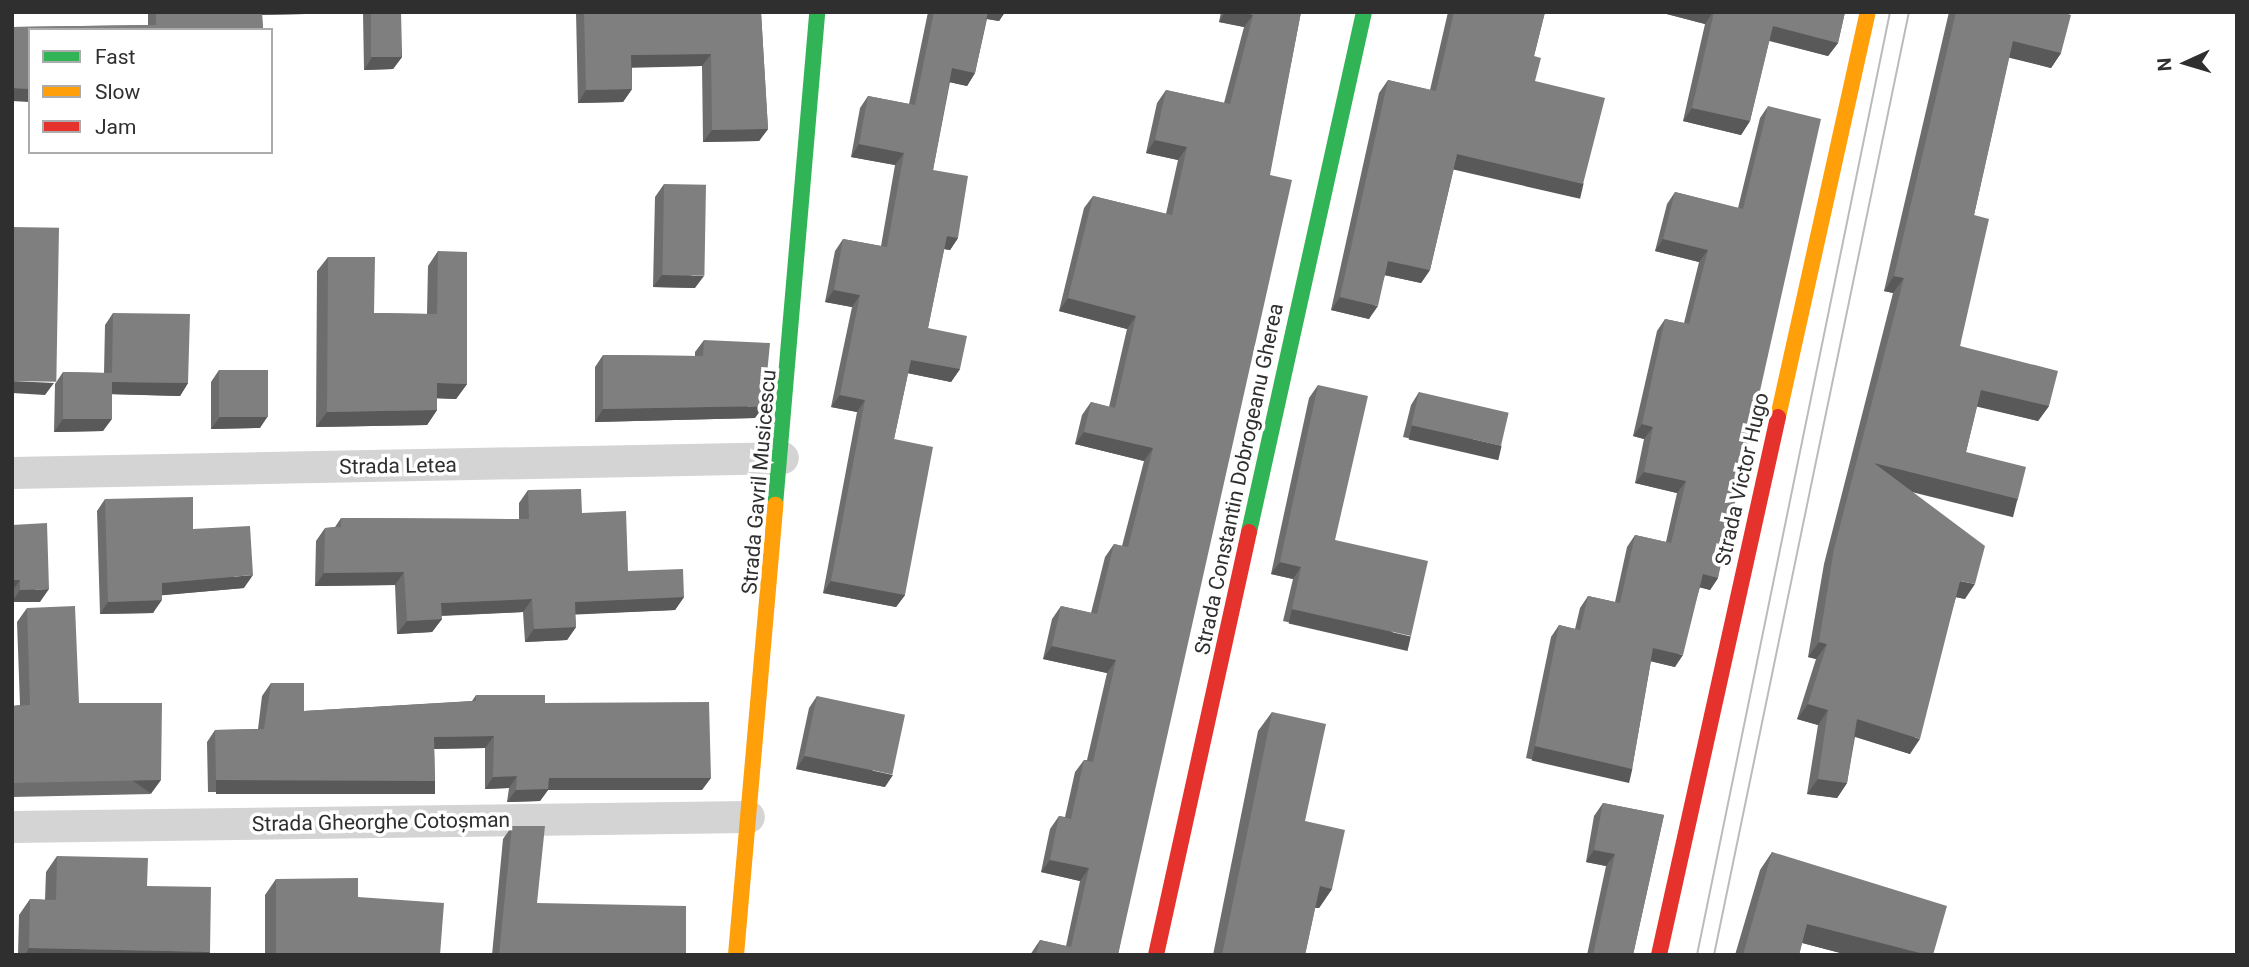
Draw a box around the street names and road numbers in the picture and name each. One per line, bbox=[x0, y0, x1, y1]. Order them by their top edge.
street label: Strada Constantin Dobrogeanu Gherea bbox=[1189, 301, 1289, 657]
street label: Strada Gavril Musicescu bbox=[737, 369, 781, 595]
street label: Strada Victor Hugo bbox=[1710, 390, 1774, 568]
street label: Strada Letea bbox=[339, 452, 457, 480]
street label: Strada Gheorghe Cotoșman bbox=[252, 807, 510, 837]

